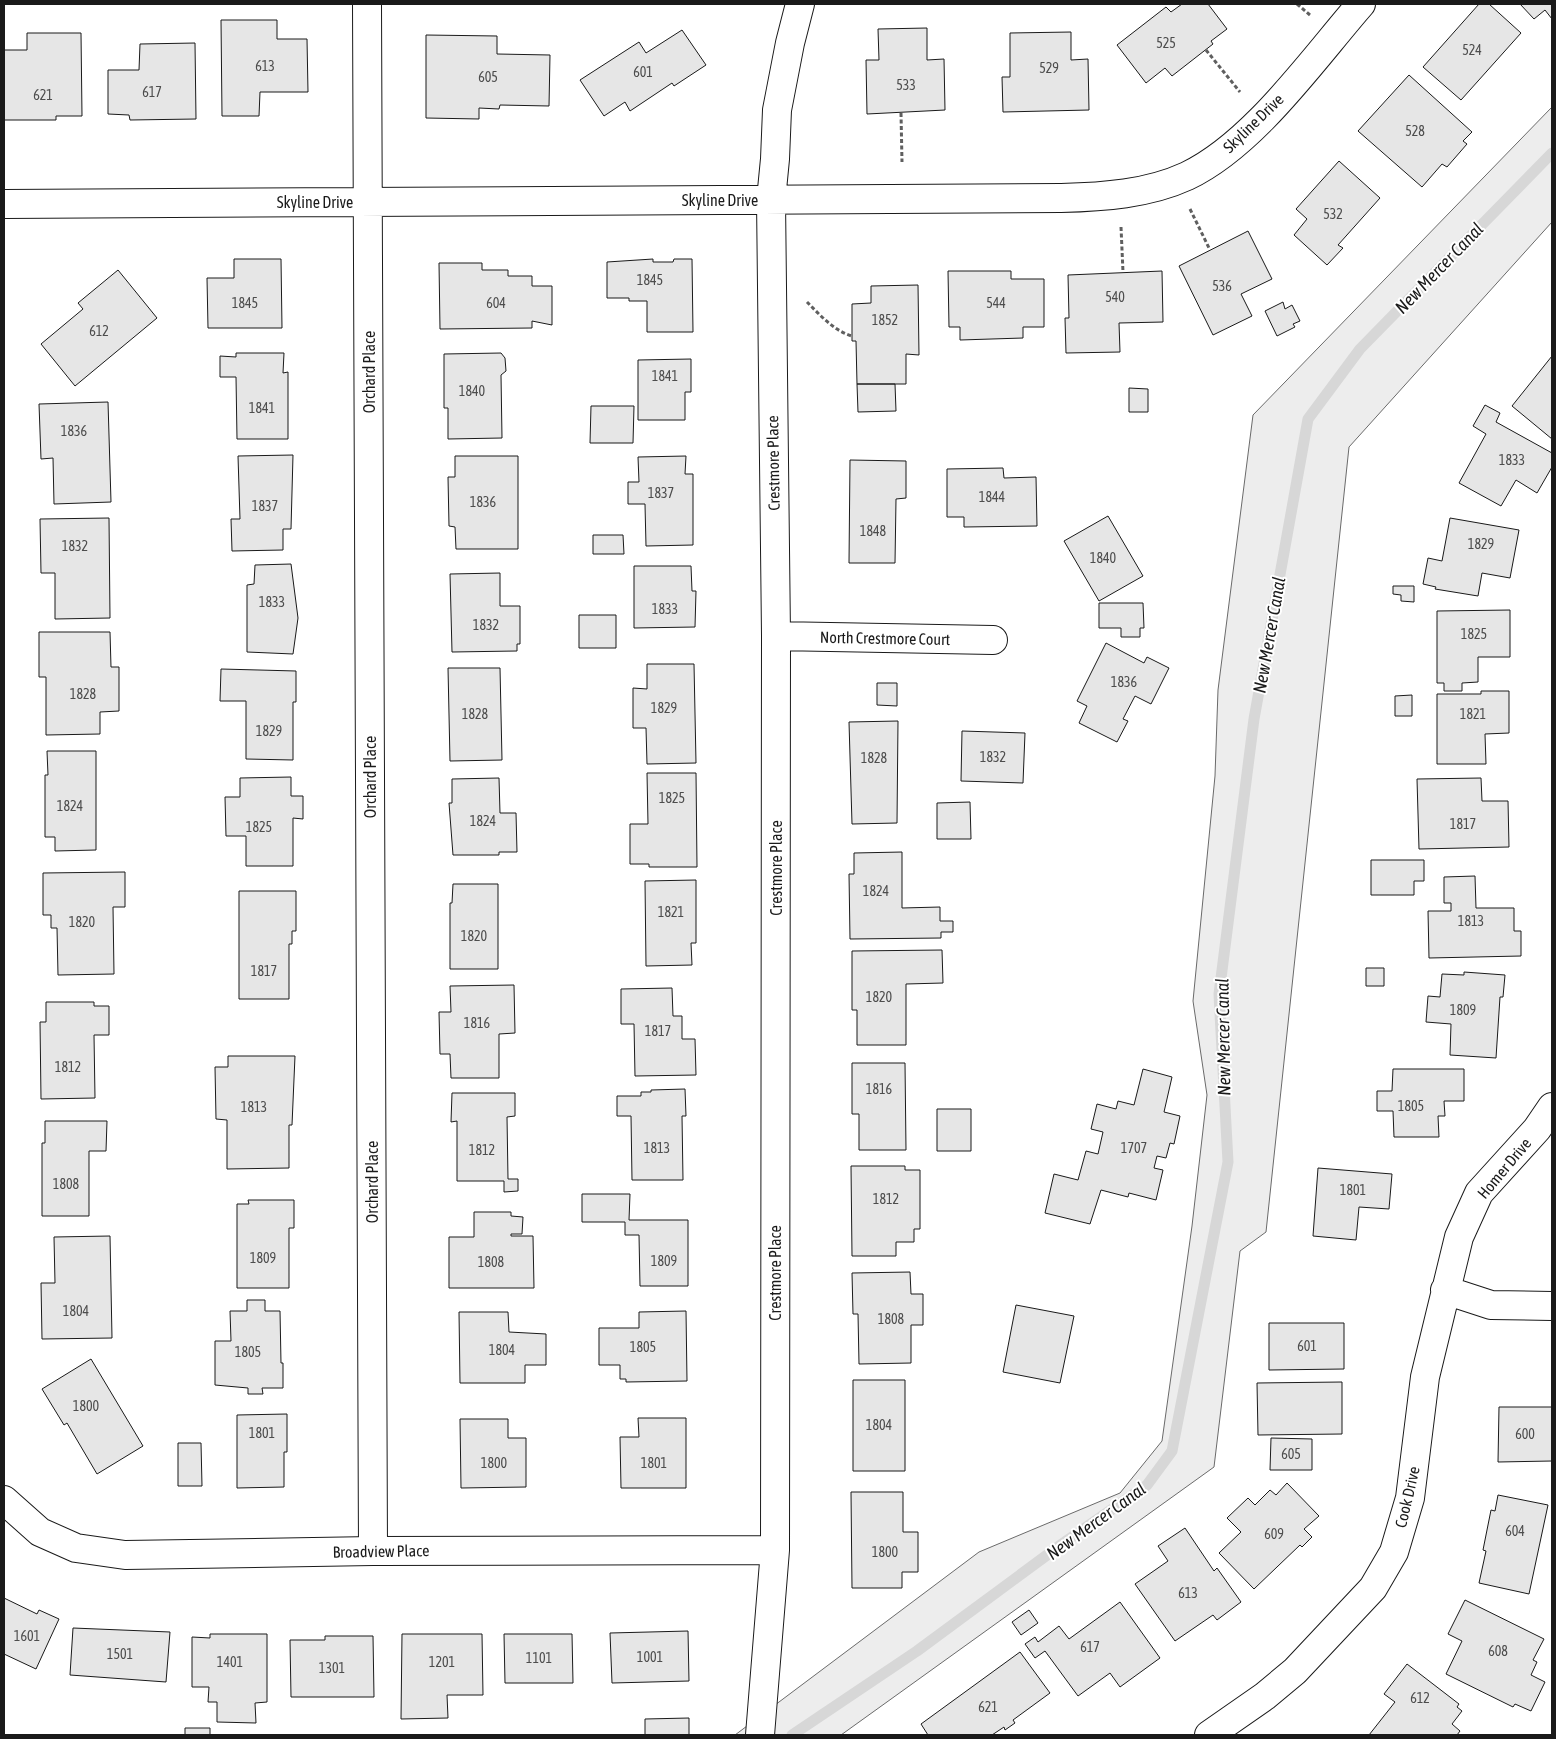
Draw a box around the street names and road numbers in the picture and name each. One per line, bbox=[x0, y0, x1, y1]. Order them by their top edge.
street label: Skyline Drive bbox=[1219, 90, 1287, 157]
street label: Skyline Drive bbox=[682, 191, 758, 210]
street label: Skyline Drive bbox=[277, 193, 353, 212]
street label: Orchard Place bbox=[360, 331, 378, 413]
street label: Crestmore Place bbox=[763, 415, 783, 511]
street label: North Crestmore Court bbox=[820, 628, 951, 648]
street label: Orchard Place bbox=[361, 736, 379, 818]
street label: Crestmore Place bbox=[767, 820, 785, 916]
street label: Homer Drive bbox=[1473, 1134, 1535, 1202]
street label: Orchard Place bbox=[363, 1141, 381, 1223]
street label: Crestmore Place bbox=[766, 1225, 784, 1321]
street label: Cook Drive bbox=[1391, 1465, 1423, 1529]
street label: Broadview Place bbox=[333, 1541, 429, 1561]

